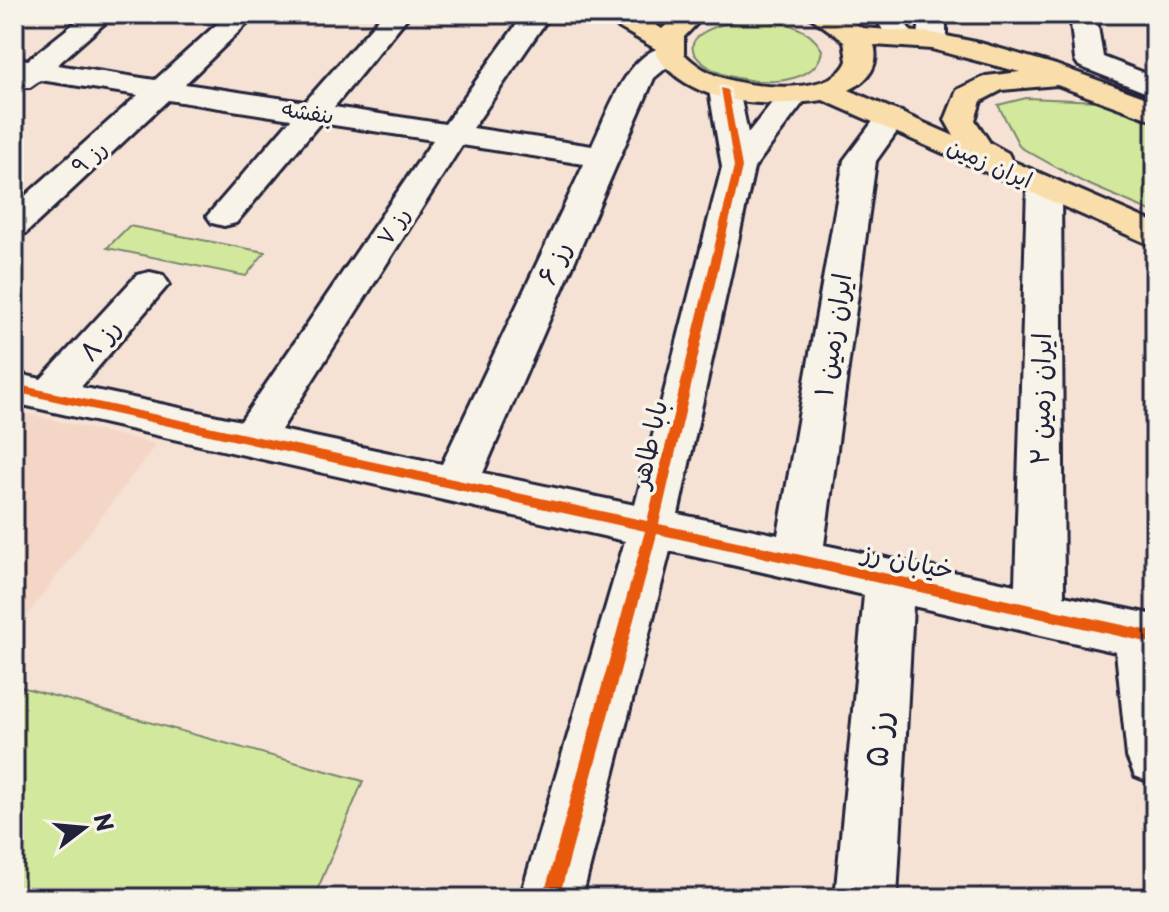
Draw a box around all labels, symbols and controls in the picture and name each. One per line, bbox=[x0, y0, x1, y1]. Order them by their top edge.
street label: بنفشه bbox=[280, 90, 337, 131]
street label: ایران زمین bbox=[943, 128, 1038, 195]
street label: رز ۹ bbox=[63, 131, 113, 181]
street label: رز ۷ bbox=[367, 200, 416, 251]
street label: رز ۶ bbox=[526, 234, 579, 290]
street label: ایران زمین ۱ bbox=[803, 270, 861, 399]
street label: رز ۸ bbox=[69, 309, 129, 369]
street label: ایران زمین ۲ bbox=[1019, 332, 1060, 466]
street label: بابا طاهر bbox=[618, 396, 677, 493]
street label: خیابان رز bbox=[857, 530, 958, 588]
street label: رز ۵ bbox=[850, 709, 902, 769]
north arrow bbox=[44, 788, 124, 868]
text: N bbox=[86, 809, 123, 835]

